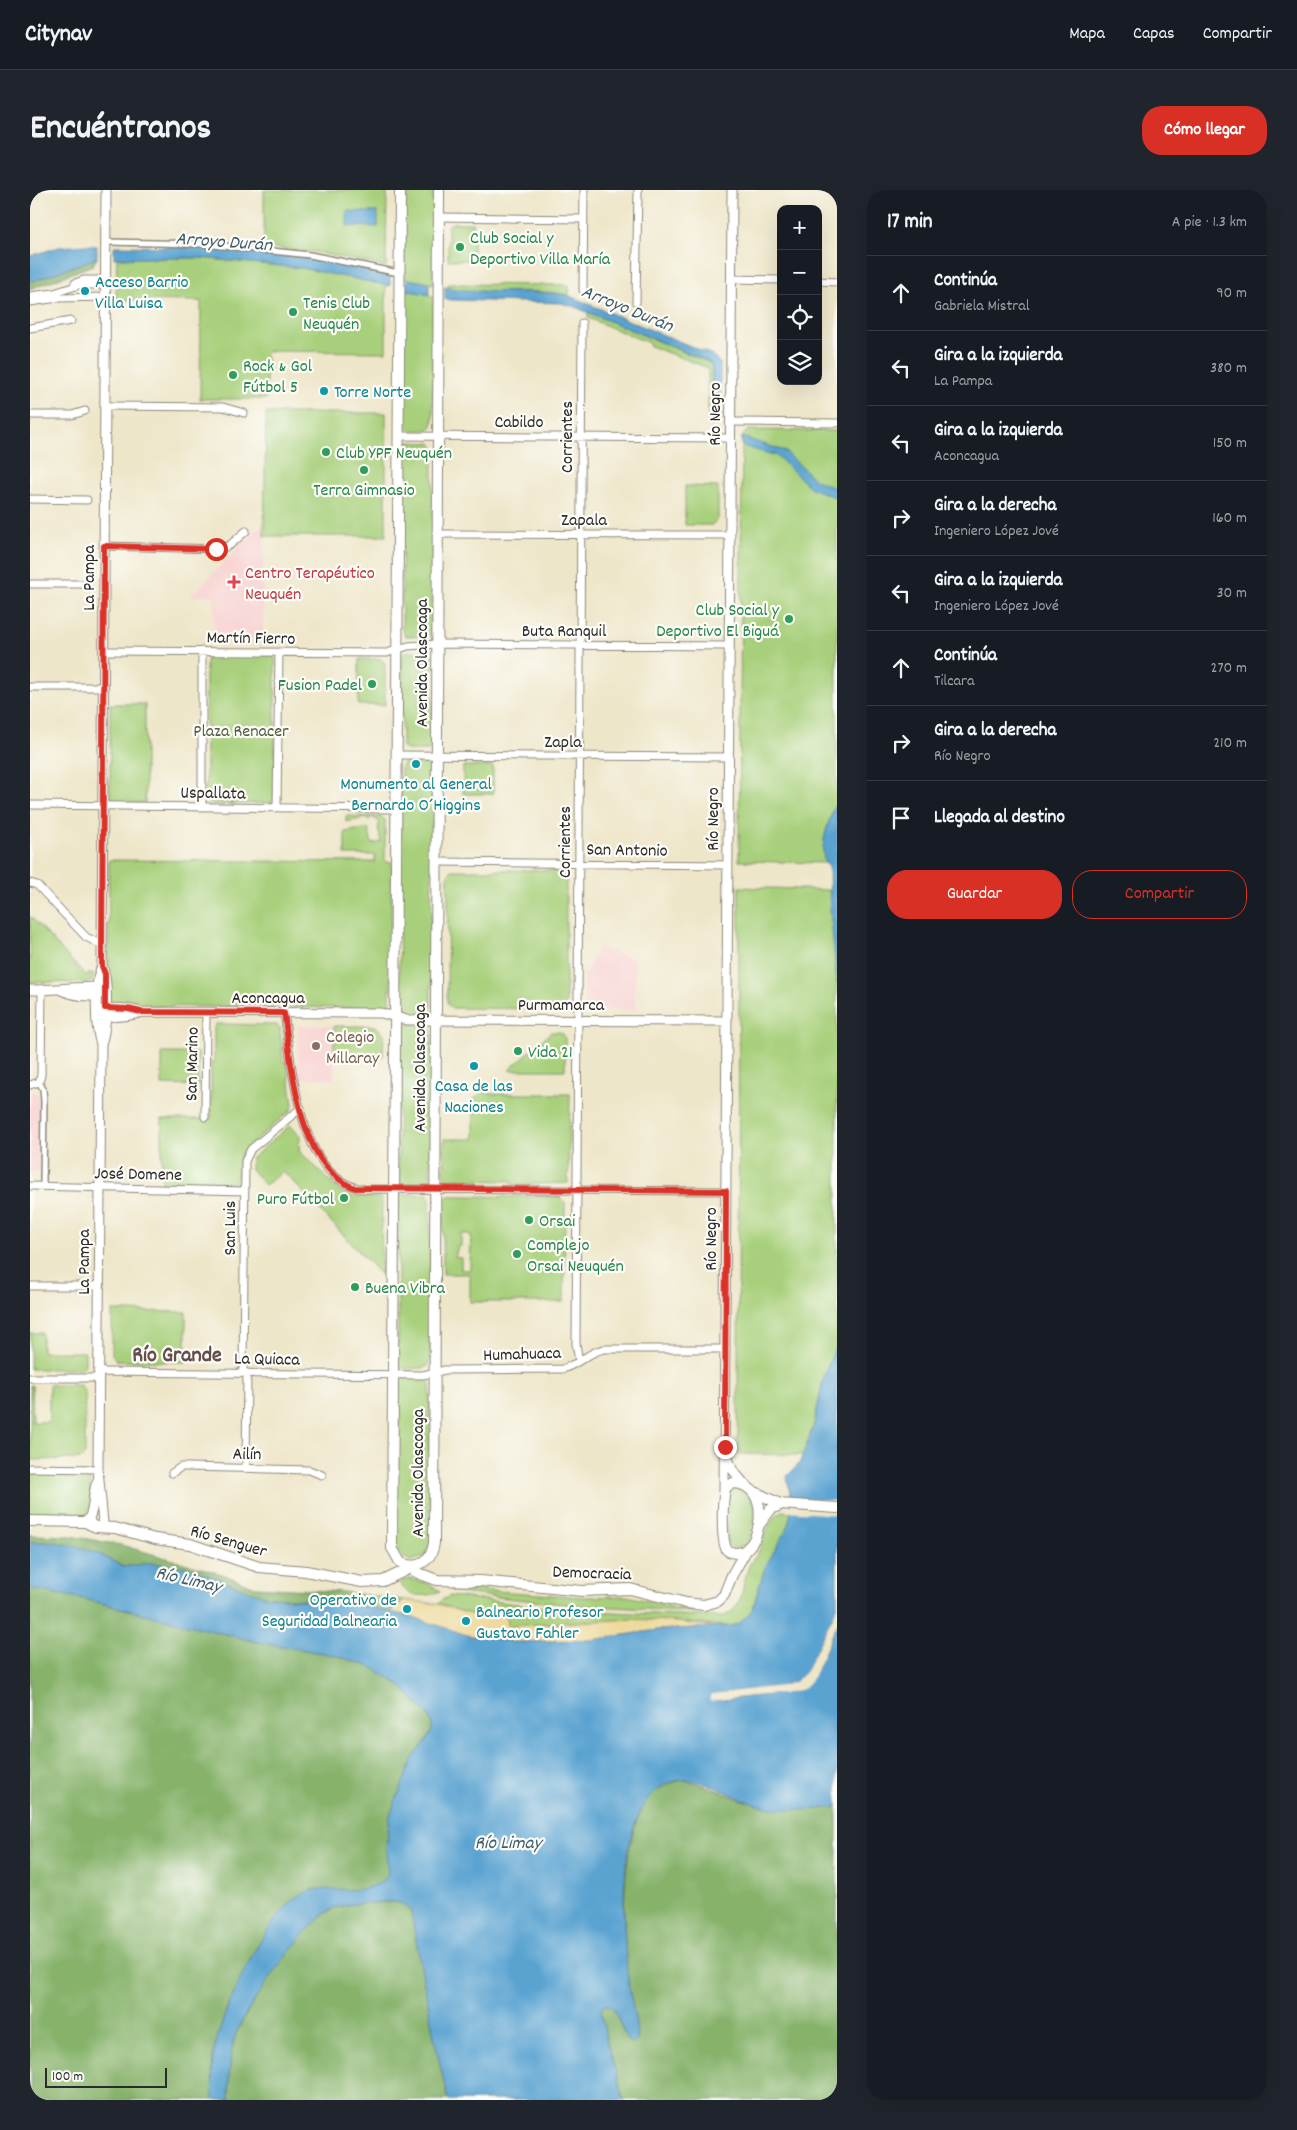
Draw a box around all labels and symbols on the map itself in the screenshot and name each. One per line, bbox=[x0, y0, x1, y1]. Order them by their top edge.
water label: Arroyo Durán bbox=[175, 227, 274, 260]
place label: Club Social y Deportivo Villa María bbox=[470, 227, 611, 273]
marker: Club Social y Deportivo Villa María bbox=[454, 241, 466, 253]
place label: Acceso Barrio Villa Luisa bbox=[95, 271, 189, 317]
water label: Arroyo Durán bbox=[577, 280, 678, 341]
marker: Acceso Barrio Villa Luisa bbox=[79, 285, 91, 297]
place label: Tenis Club Neuquén bbox=[303, 292, 370, 338]
marker: Tenis Club Neuquén bbox=[287, 306, 299, 318]
place label: Rock & Gol Fútbol 5 bbox=[243, 355, 313, 401]
marker: Rock & Gol Fútbol 5 bbox=[227, 369, 239, 381]
place label: Torre Norte bbox=[334, 381, 411, 406]
street label: Río Negro bbox=[704, 382, 729, 446]
marker: Torre Norte bbox=[318, 385, 330, 397]
street label: Corrientes bbox=[556, 401, 581, 473]
street label: Cabildo bbox=[494, 411, 544, 436]
place label: Club YPF Neuquén bbox=[336, 442, 452, 467]
marker: Club YPF Neuquén bbox=[320, 446, 332, 458]
marker: Terra Gimnasio bbox=[358, 464, 370, 476]
place label: Terra Gimnasio bbox=[313, 479, 415, 504]
street label: Zapala bbox=[561, 509, 607, 534]
route start bbox=[205, 538, 228, 561]
street label: La Pampa bbox=[78, 545, 103, 611]
place label: Centro Terapéutico Neuquén bbox=[245, 562, 375, 608]
marker: Centro Terapéutico Neuquén bbox=[227, 575, 241, 589]
street label: Avenida Olascoaga bbox=[411, 598, 436, 727]
place label: Club Social y Deportivo El Biguá bbox=[656, 599, 780, 645]
marker: Club Social y Deportivo El Biguá bbox=[783, 613, 795, 625]
street label: Buta Ranquil bbox=[522, 620, 607, 645]
street label: Martín Fierro bbox=[206, 626, 296, 653]
place label: Fusion Padel bbox=[278, 674, 363, 699]
marker: Fusion Padel bbox=[366, 678, 378, 690]
park label: Plaza Renacer bbox=[193, 720, 289, 745]
street label: Zapla bbox=[544, 731, 582, 756]
marker: Monumento al General Bernardo O´Higgins bbox=[410, 758, 422, 770]
place label: Monumento al General Bernardo O´Higgins bbox=[340, 773, 492, 819]
street label: Uspallata bbox=[180, 781, 246, 808]
street label: Río Negro bbox=[702, 787, 727, 851]
street label: Corrientes bbox=[554, 806, 579, 878]
street label: San Antonio bbox=[586, 838, 668, 865]
street label: Aconcagua bbox=[231, 987, 305, 1012]
street label: Purmamarca bbox=[518, 994, 605, 1019]
street label: Avenida Olascoaga bbox=[409, 1003, 434, 1132]
place label: Colegio Millaray bbox=[326, 1026, 380, 1072]
street label: San Marino bbox=[180, 1027, 207, 1101]
marker: Colegio Millaray bbox=[310, 1040, 322, 1052]
place label: Vida 21 bbox=[528, 1041, 573, 1066]
marker: Vida 21 bbox=[512, 1045, 524, 1057]
marker: Casa de las Naciones bbox=[468, 1060, 480, 1072]
place label: Casa de las Naciones bbox=[435, 1075, 513, 1121]
street label: José Domene bbox=[94, 1162, 182, 1189]
place label: Puro Fútbol bbox=[257, 1188, 335, 1213]
marker: Puro Fútbol bbox=[338, 1192, 350, 1204]
street label: San Luis bbox=[219, 1201, 244, 1255]
street label: Río Negro bbox=[700, 1207, 725, 1271]
place label: Orsai bbox=[539, 1210, 575, 1235]
marker: Orsai bbox=[523, 1214, 535, 1226]
street label: La Pampa bbox=[73, 1229, 98, 1295]
place label: Complejo Orsai Neuquén bbox=[527, 1234, 624, 1280]
marker: Complejo Orsai Neuquén bbox=[511, 1248, 523, 1260]
place label: Buena Vibra bbox=[365, 1277, 446, 1302]
marker: Buena Vibra bbox=[349, 1281, 361, 1293]
district label: Río Grande bbox=[132, 1341, 222, 1372]
street label: Humahuaca bbox=[483, 1342, 562, 1369]
street label: La Quiaca bbox=[234, 1347, 301, 1374]
street label: Avenida Olascoaga bbox=[407, 1408, 432, 1537]
route end bbox=[714, 1436, 737, 1459]
street label: Ailín bbox=[232, 1443, 262, 1468]
street label: Río Senguer bbox=[187, 1520, 270, 1565]
water label: Río Limay bbox=[153, 1561, 226, 1603]
street label: Democracia bbox=[552, 1561, 632, 1588]
place label: Operativo de Seguridad Balnearia bbox=[262, 1589, 398, 1635]
place label: Balneario Profesor Gustavo Fahler bbox=[476, 1601, 604, 1647]
marker: Operativo de Seguridad Balnearia bbox=[401, 1603, 413, 1615]
marker: Balneario Profesor Gustavo Fahler bbox=[460, 1615, 472, 1627]
water label: Río Limay bbox=[475, 1831, 544, 1858]
scale bar bbox=[45, 2065, 168, 2088]

